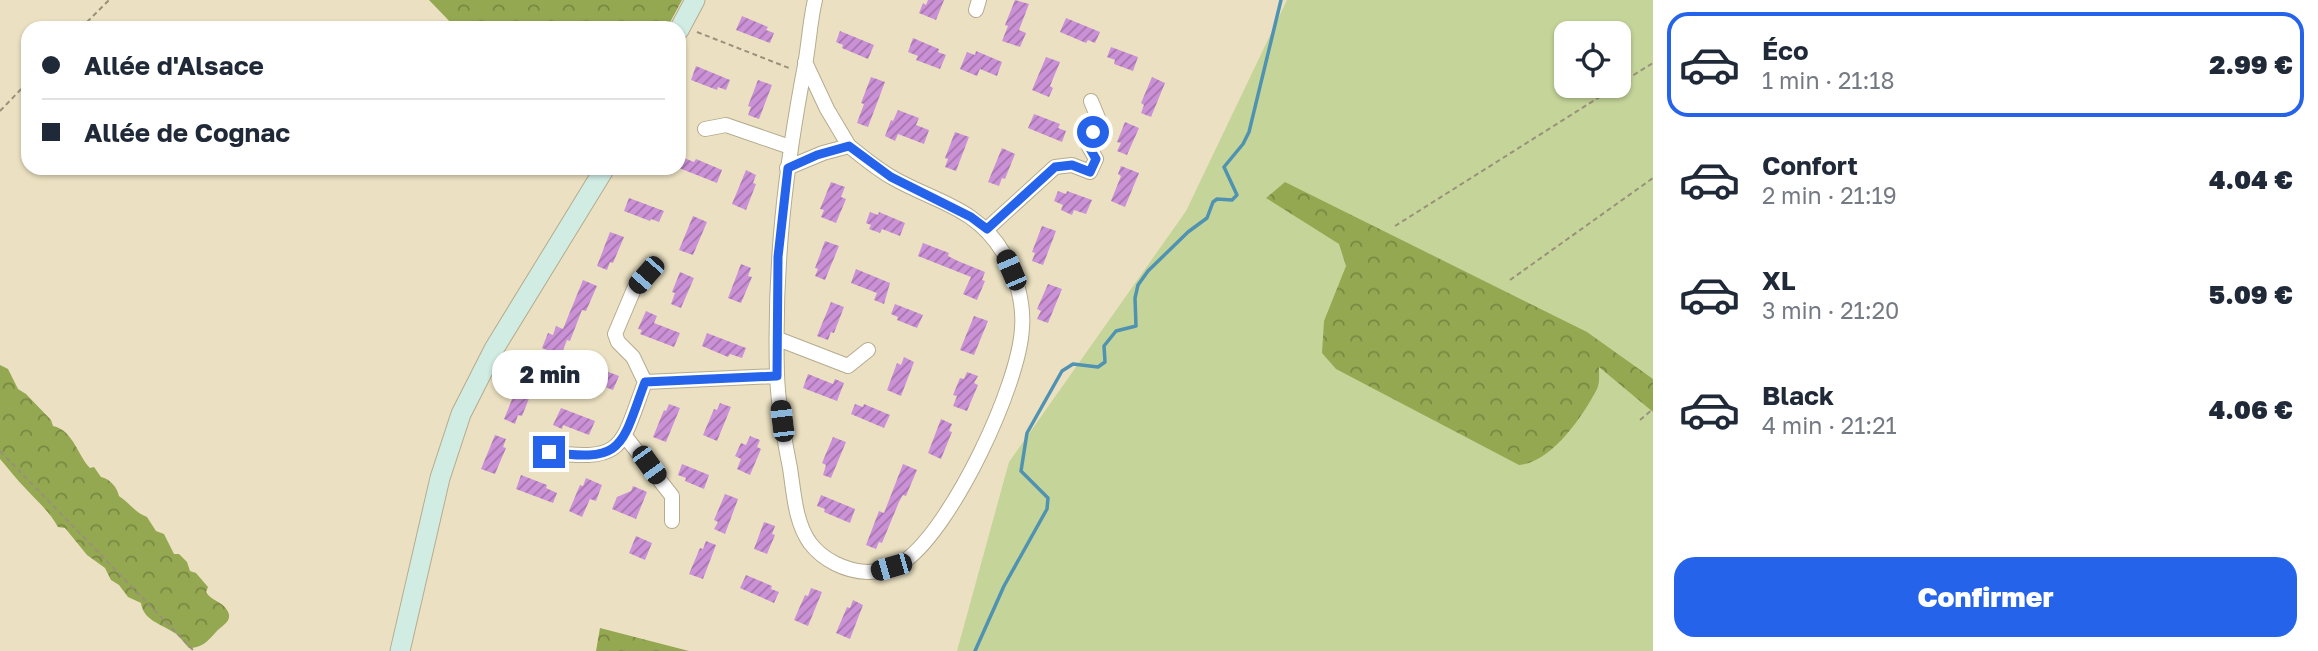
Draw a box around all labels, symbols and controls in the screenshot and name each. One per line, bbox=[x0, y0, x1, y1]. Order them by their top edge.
map controls bbox=[1554, 21, 1631, 98]
button: locate bbox=[1554, 21, 1631, 98]
icon: car bbox=[1678, 33, 1741, 96]
text: Éco bbox=[1762, 35, 1809, 66]
text: 2.99 € bbox=[2209, 49, 2293, 80]
text: Allée d'Alsace bbox=[84, 50, 264, 81]
text: 1 min · 21:18 bbox=[1762, 66, 1895, 94]
route start bbox=[1077, 116, 1109, 148]
text: Allée de Cognac bbox=[84, 117, 290, 148]
icon: car bbox=[1678, 148, 1741, 211]
text: Confort bbox=[1762, 150, 1858, 181]
text: 4.04 € bbox=[2209, 164, 2293, 195]
text: 2 min · 21:19 bbox=[1762, 181, 1897, 209]
car bbox=[994, 247, 1029, 293]
car bbox=[625, 252, 668, 298]
icon: car bbox=[1678, 263, 1741, 326]
text: XL bbox=[1762, 265, 1796, 296]
text: 5.09 € bbox=[2209, 279, 2293, 310]
text: 3 min · 21:20 bbox=[1762, 296, 1899, 324]
callout: 2 min bbox=[491, 350, 607, 400]
text: 2 min bbox=[520, 360, 580, 388]
icon: car bbox=[1678, 378, 1741, 441]
text: Black bbox=[1762, 380, 1834, 411]
text: 4.06 € bbox=[2209, 394, 2293, 425]
car bbox=[770, 399, 795, 443]
text: 4 min · 21:21 bbox=[1762, 411, 1897, 439]
route end bbox=[533, 436, 565, 468]
car bbox=[629, 442, 670, 488]
car bbox=[868, 551, 915, 583]
button: Confirmer bbox=[1674, 557, 2297, 637]

